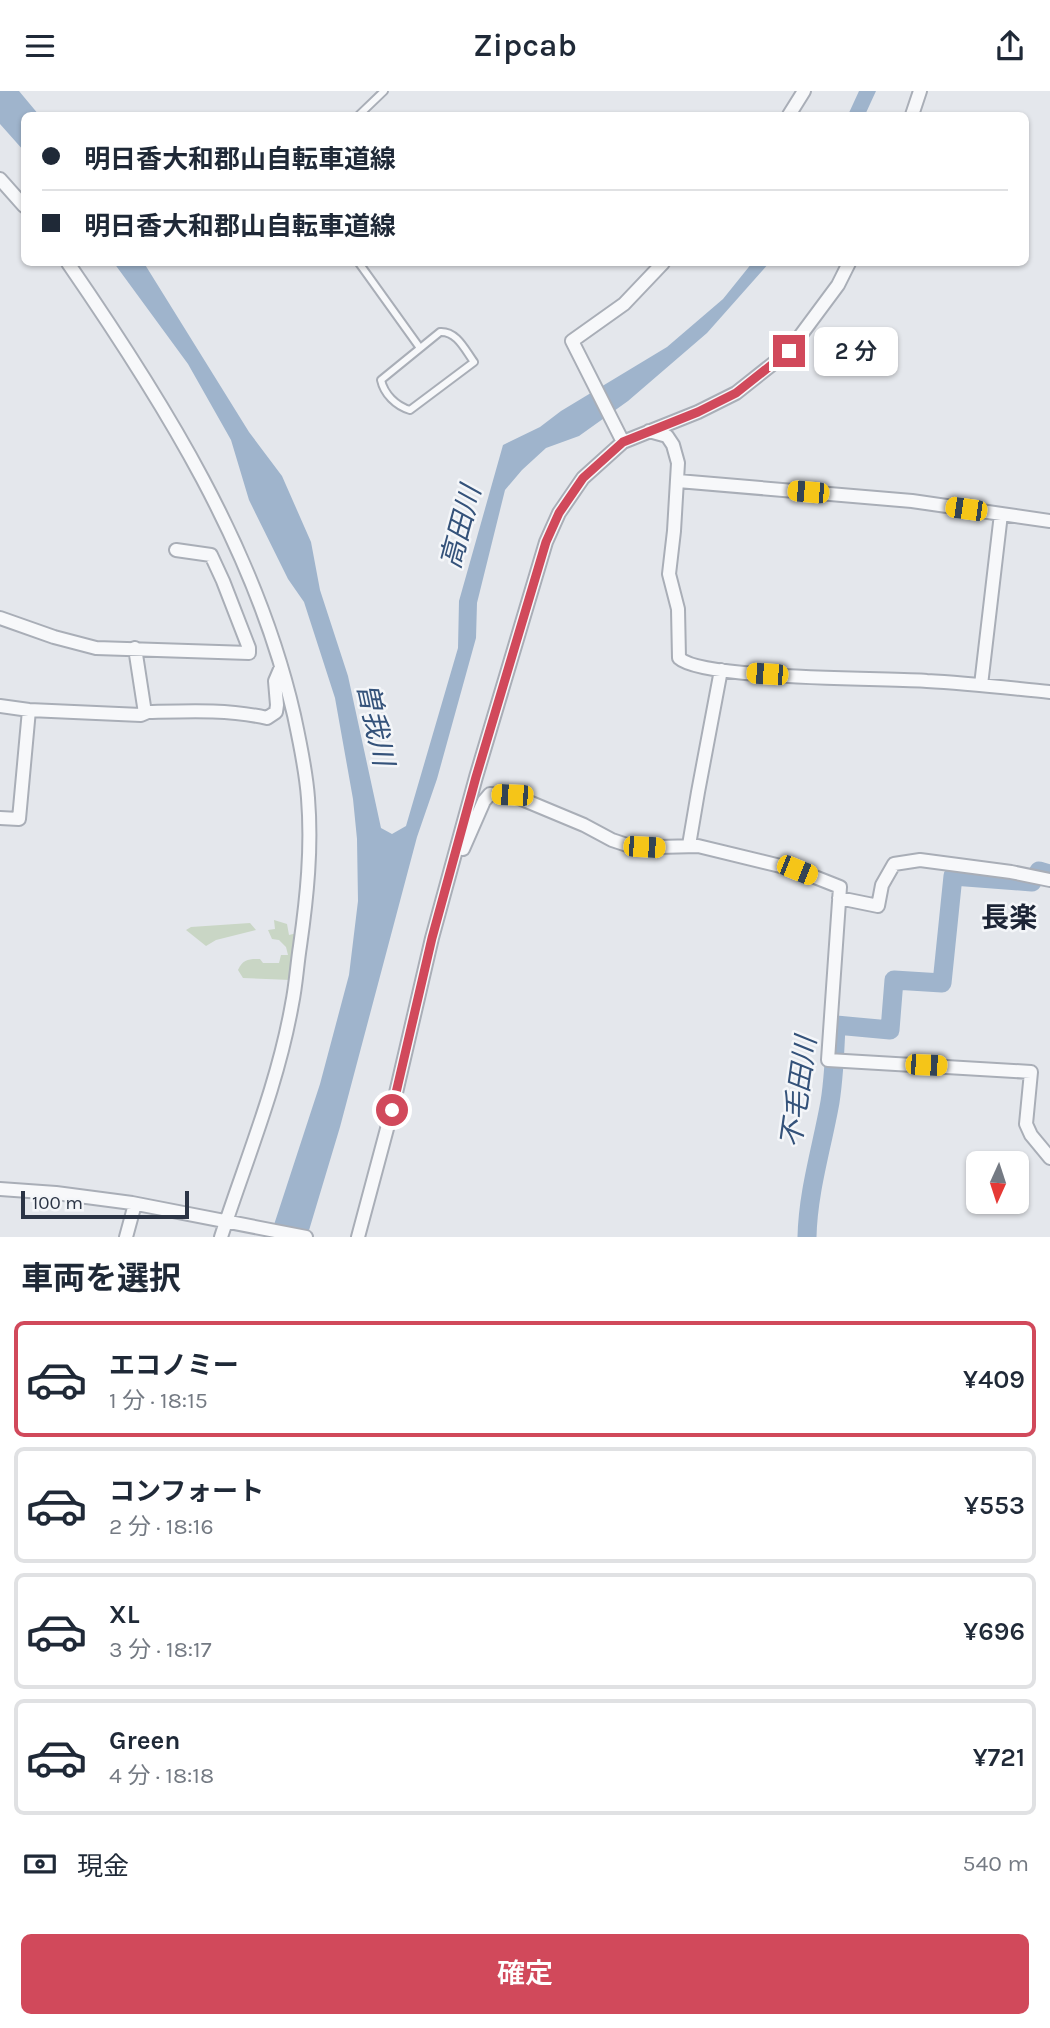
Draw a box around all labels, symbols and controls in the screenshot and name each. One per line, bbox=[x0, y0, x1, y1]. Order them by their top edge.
icon: menu bbox=[21, 27, 59, 65]
text: Zipcab bbox=[473, 27, 577, 64]
icon: share bbox=[991, 27, 1029, 65]
text: 明日香大和郡山自転車道線 bbox=[84, 144, 396, 175]
text: 明日香大和郡山自転車道線 bbox=[84, 211, 396, 242]
callout: 2 分 bbox=[814, 327, 898, 375]
route end bbox=[773, 335, 805, 367]
text: 2 分 bbox=[835, 338, 877, 365]
water label: 高田川 bbox=[434, 479, 488, 572]
car bbox=[787, 480, 830, 504]
car bbox=[944, 496, 989, 522]
car bbox=[746, 662, 789, 686]
water label: 曽我川 bbox=[351, 680, 401, 772]
car bbox=[491, 784, 534, 806]
car bbox=[623, 835, 666, 859]
car bbox=[774, 852, 821, 888]
district label: 長楽 bbox=[981, 901, 1037, 934]
water label: 不毛田川 bbox=[774, 1031, 823, 1150]
car bbox=[905, 1054, 948, 1076]
route start bbox=[376, 1094, 408, 1126]
north arrow bbox=[966, 1151, 1029, 1215]
map controls bbox=[966, 1151, 1029, 1214]
scale bar bbox=[21, 1188, 189, 1220]
text: 100 m bbox=[32, 1192, 83, 1214]
text: 車両を選択 bbox=[21, 1260, 181, 1297]
icon: car bbox=[25, 1348, 88, 1411]
text: エコノミー bbox=[109, 1350, 239, 1381]
text: ¥409 bbox=[963, 1364, 1025, 1395]
text: 1 分 · 18:15 bbox=[109, 1387, 208, 1414]
icon: car bbox=[25, 1474, 88, 1537]
text: コンフォート bbox=[109, 1476, 264, 1507]
text: ¥553 bbox=[964, 1490, 1025, 1521]
text: 2 分 · 18:16 bbox=[109, 1513, 214, 1540]
text: XL bbox=[109, 1599, 140, 1630]
icon: car bbox=[25, 1600, 88, 1663]
text: ¥696 bbox=[963, 1616, 1025, 1647]
text: 3 分 · 18:17 bbox=[109, 1636, 212, 1663]
text: Green bbox=[109, 1725, 181, 1756]
icon: car bbox=[25, 1726, 88, 1789]
text: ¥721 bbox=[973, 1742, 1025, 1773]
text: 4 分 · 18:18 bbox=[109, 1762, 214, 1789]
icon: cash bbox=[21, 1845, 59, 1883]
text: 540 m bbox=[963, 1850, 1029, 1877]
text: 現金 bbox=[77, 1851, 129, 1882]
button: 確定 bbox=[21, 1934, 1029, 2014]

